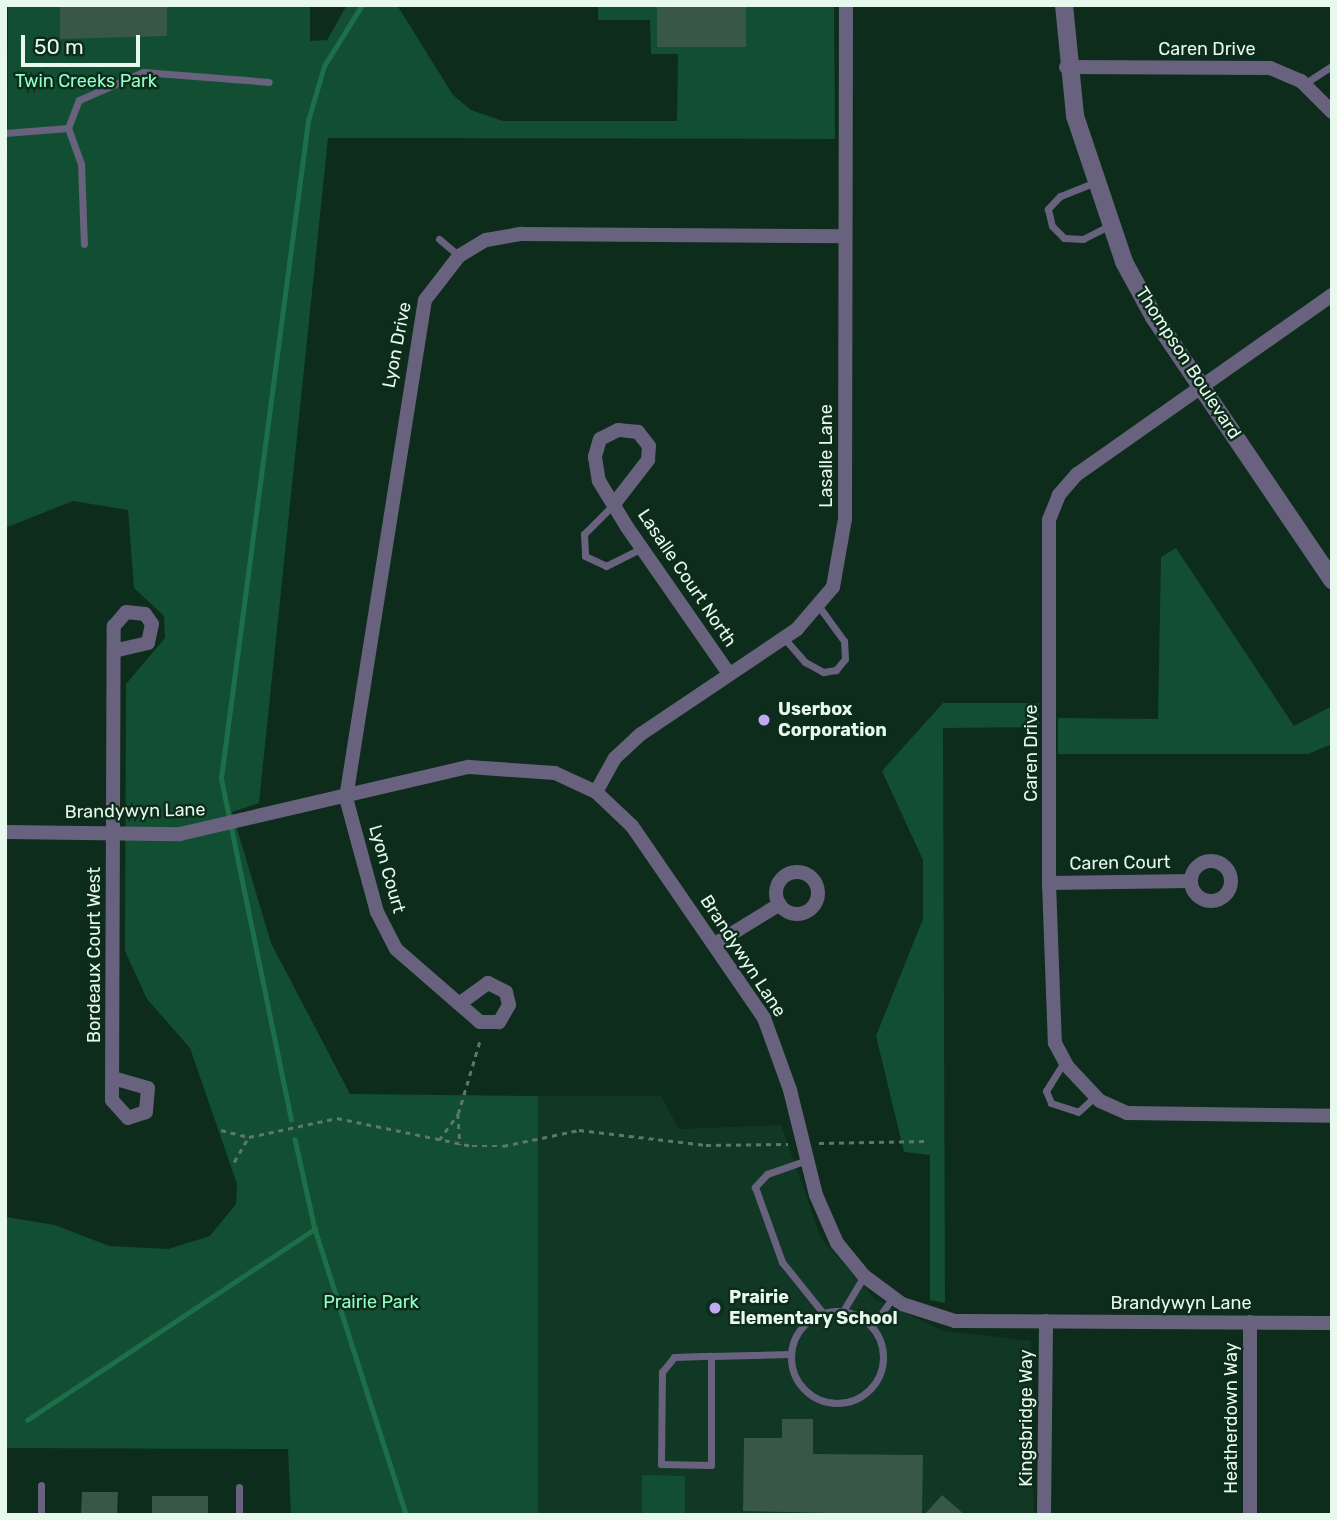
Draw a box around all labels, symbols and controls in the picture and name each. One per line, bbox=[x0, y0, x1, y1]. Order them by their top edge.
scale bar bbox=[24, 21, 144, 65]
text: 50 m bbox=[34, 34, 84, 59]
street label: Caren Drive bbox=[1158, 38, 1256, 60]
park label: Twin Creeks Park bbox=[15, 70, 157, 92]
street label: Thompson Boulevard bbox=[1131, 283, 1245, 443]
street label: Lyon Drive bbox=[378, 300, 416, 390]
street label: Lasalle Lane bbox=[815, 404, 837, 508]
street label: Lasalle Court North bbox=[633, 505, 741, 651]
place label: Userbox Corporation bbox=[778, 699, 887, 742]
street label: Caren Drive bbox=[1020, 704, 1042, 802]
marker: Userbox Corporation bbox=[756, 712, 772, 728]
street label: Brandywyn Lane bbox=[64, 799, 206, 823]
street label: Lyon Court bbox=[364, 822, 410, 916]
street label: Caren Court bbox=[1069, 851, 1171, 875]
street label: Bordeaux Court West bbox=[83, 867, 105, 1043]
street label: Brandywyn Lane bbox=[696, 891, 790, 1021]
place label: Prairie Elementary School bbox=[729, 1287, 898, 1330]
park label: Prairie Park bbox=[323, 1291, 419, 1313]
street label: Brandywyn Lane bbox=[1111, 1292, 1251, 1314]
marker: Prairie Elementary School bbox=[707, 1300, 723, 1316]
street label: Heatherdown Way bbox=[1220, 1342, 1242, 1494]
street label: Kingsbridge Way bbox=[1015, 1349, 1037, 1487]

